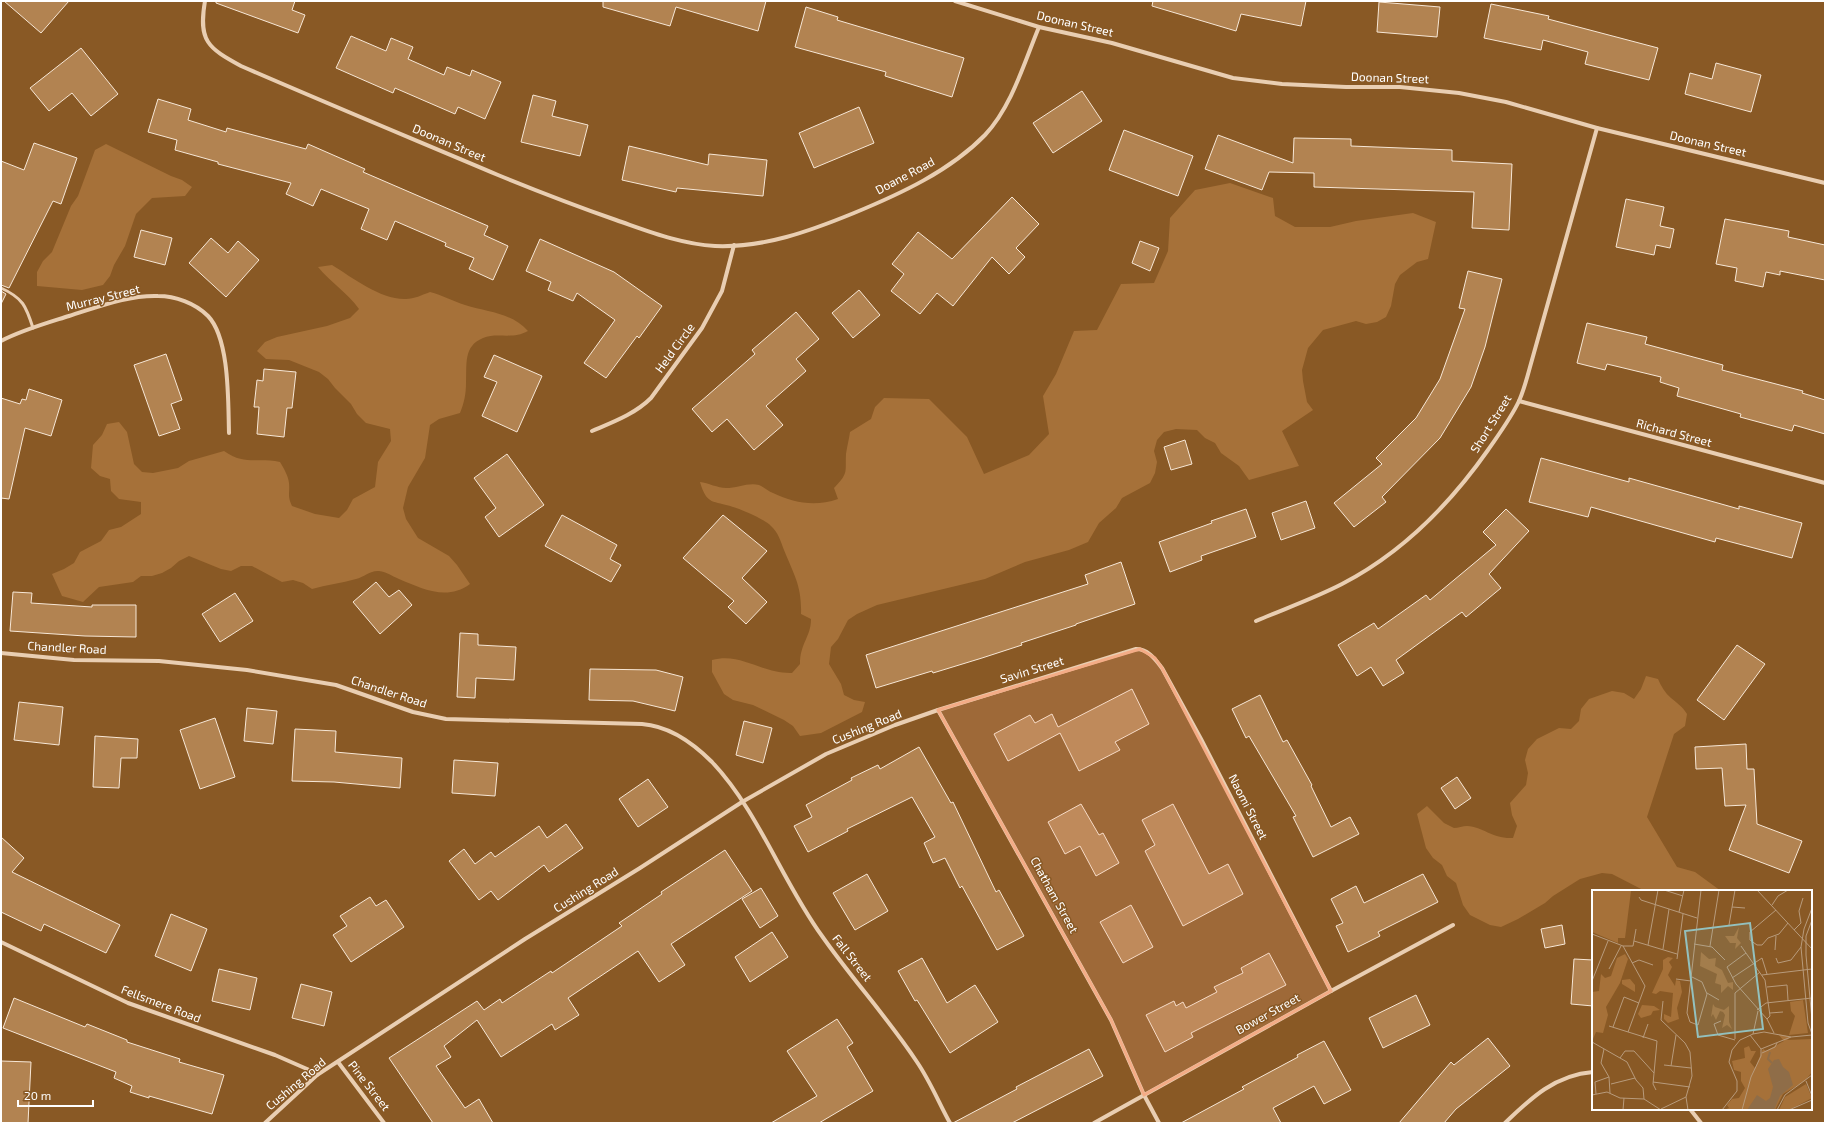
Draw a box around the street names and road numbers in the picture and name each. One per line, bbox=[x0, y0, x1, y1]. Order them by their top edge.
street label: Doonan Street bbox=[1036, 7, 1115, 39]
street label: Doonan Street bbox=[1351, 69, 1430, 85]
street label: Doonan Street bbox=[411, 120, 488, 164]
street label: Doonan Street bbox=[1669, 127, 1748, 159]
street label: Doane Road bbox=[873, 154, 937, 197]
street label: Murray Street bbox=[64, 281, 142, 313]
street label: Held Circle bbox=[652, 320, 697, 375]
street label: Short Street bbox=[1467, 391, 1514, 455]
street label: Richard Street bbox=[1635, 415, 1714, 449]
street label: Chandler Road bbox=[27, 638, 107, 656]
street label: Savin Street bbox=[998, 653, 1066, 685]
street label: Chandler Road bbox=[350, 672, 429, 710]
street label: Cushing Road bbox=[830, 706, 903, 746]
street label: Naomi Street bbox=[1226, 772, 1272, 842]
street label: Chatham Street bbox=[1028, 854, 1082, 935]
street label: Cushing Road bbox=[551, 864, 620, 915]
street label: Fall Street bbox=[830, 931, 876, 984]
street label: Fellsmere Road bbox=[119, 981, 203, 1025]
street label: Bower Street bbox=[1233, 990, 1302, 1036]
street label: Cushing Road bbox=[263, 1054, 328, 1112]
street label: Pine Street bbox=[346, 1058, 394, 1113]

